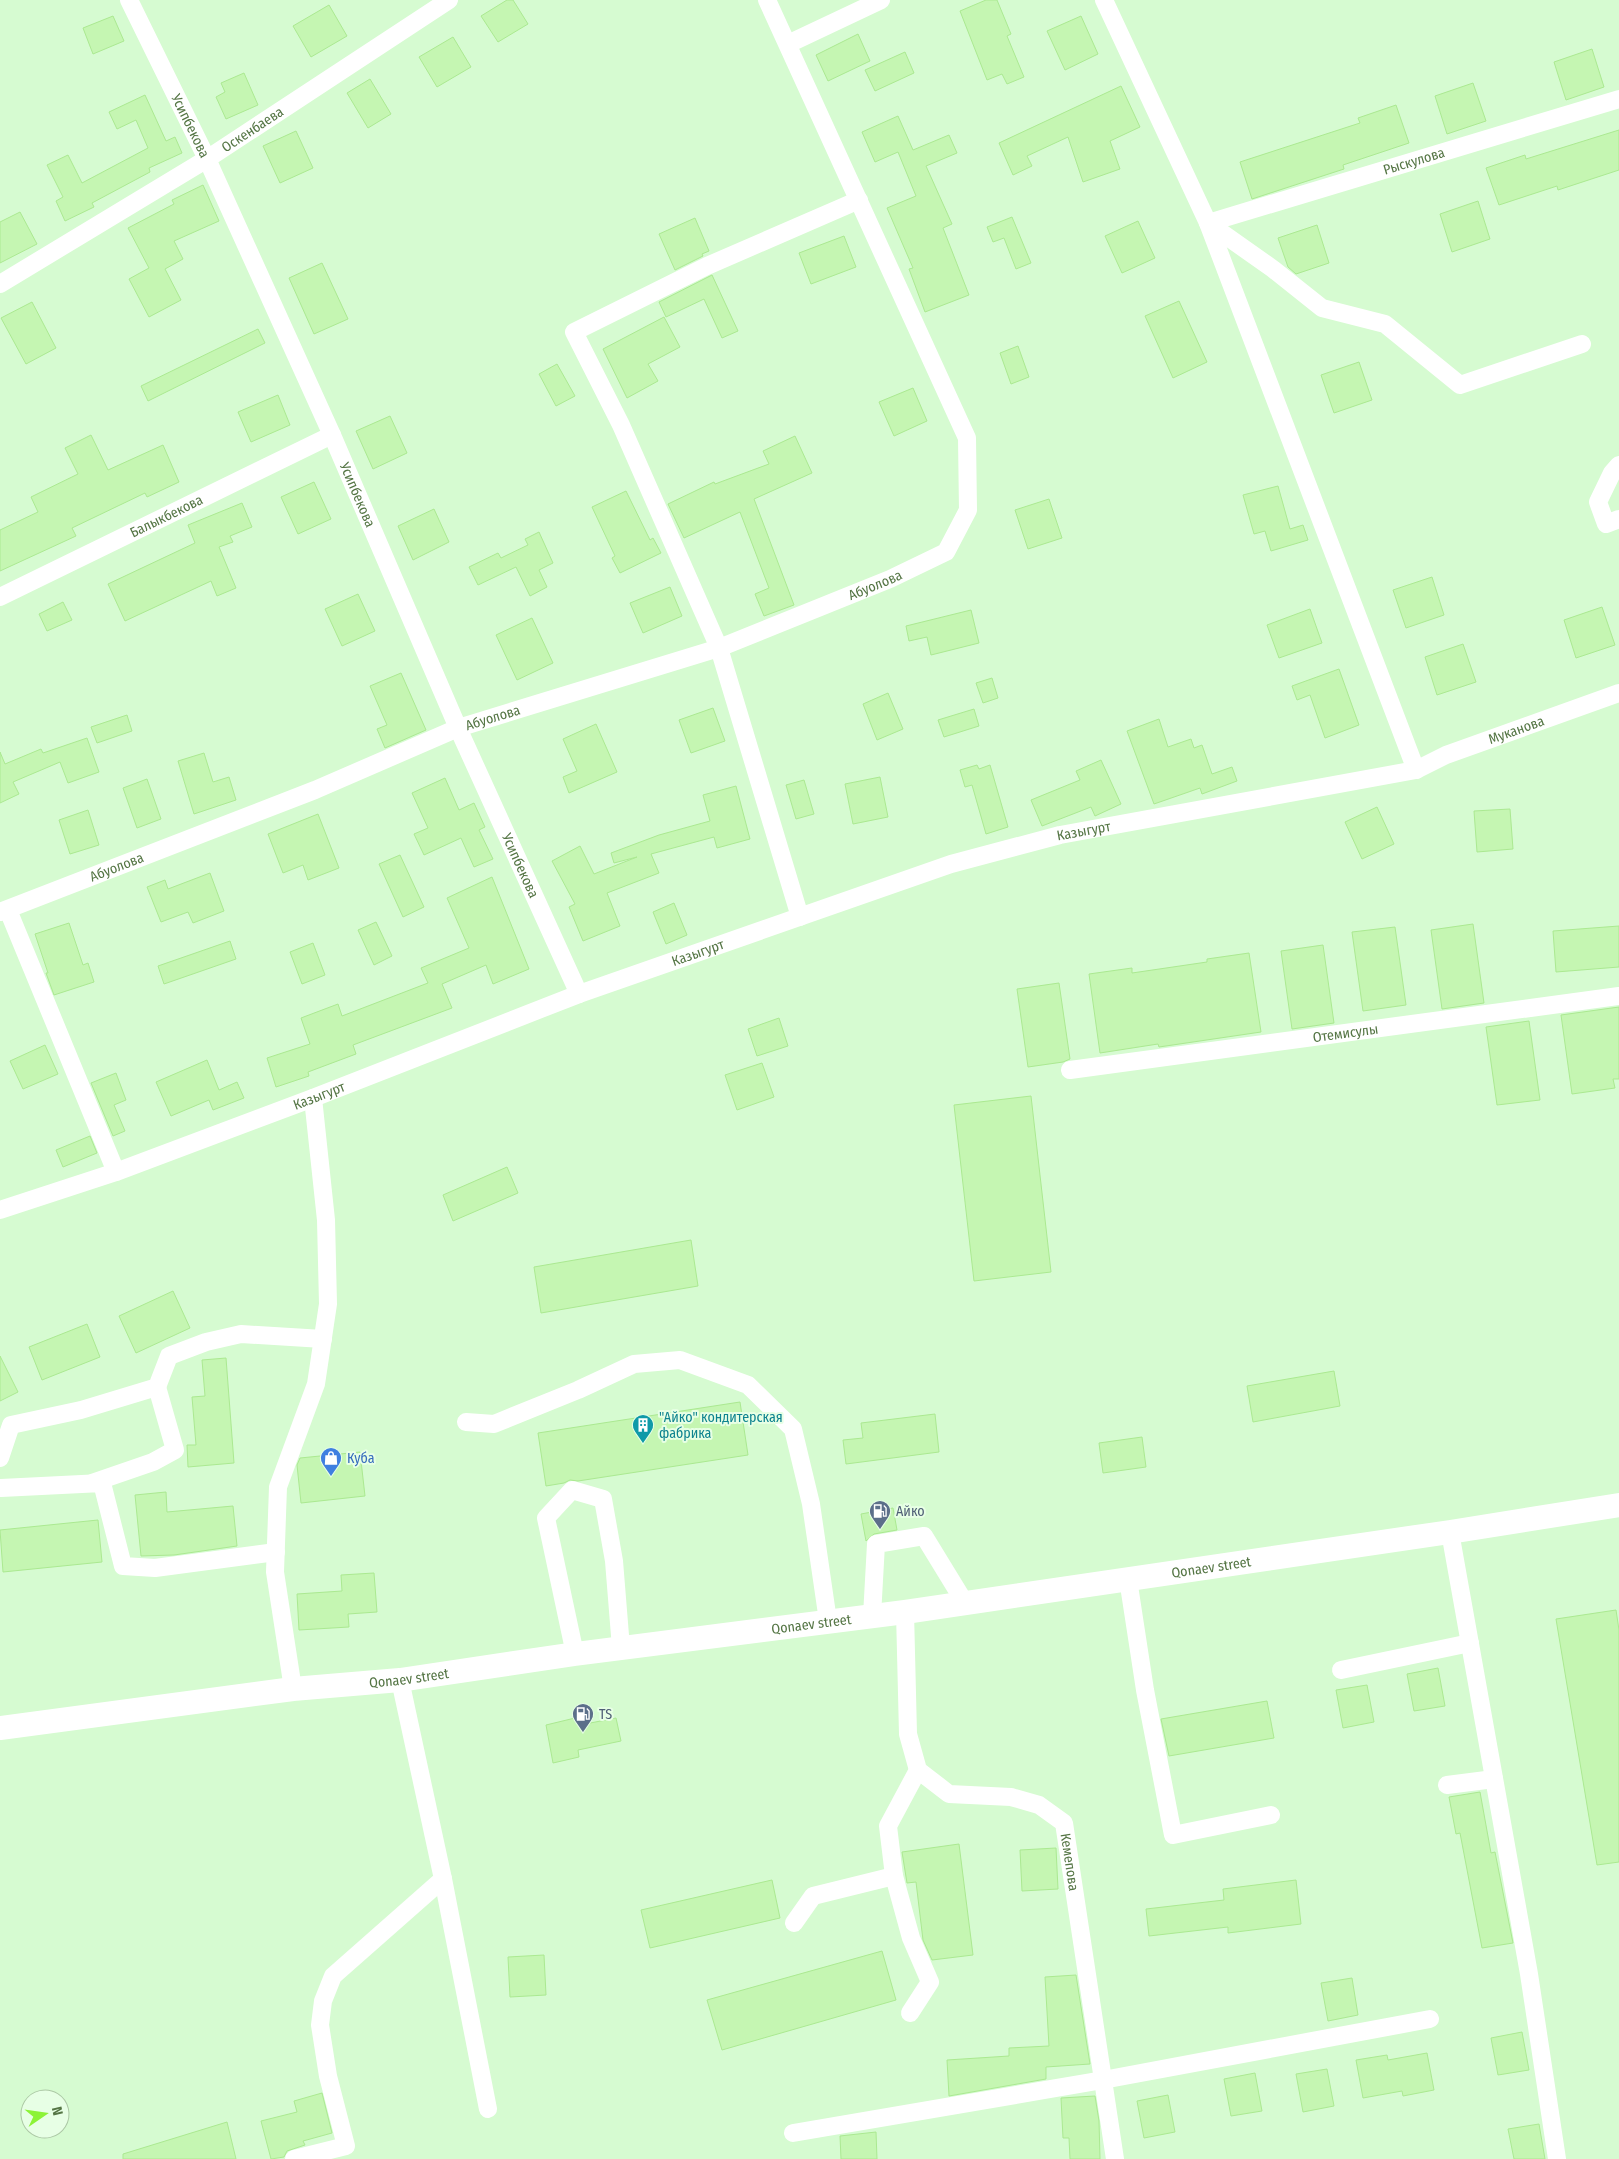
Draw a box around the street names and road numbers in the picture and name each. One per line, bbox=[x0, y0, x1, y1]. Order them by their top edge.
street label: Усипбекова bbox=[167, 90, 213, 161]
street label: Оскенбаева bbox=[218, 103, 287, 156]
street label: Рыскулова bbox=[1381, 144, 1447, 179]
street label: Усипбекова bbox=[335, 459, 379, 530]
street label: Балыкбекова bbox=[127, 491, 206, 541]
street label: Абуолова bbox=[846, 566, 905, 604]
street label: Абуолова bbox=[463, 701, 522, 734]
street label: Муканова bbox=[1486, 712, 1547, 748]
street label: Казыгурт bbox=[1055, 818, 1112, 844]
street label: Усипбекова bbox=[498, 830, 542, 901]
street label: Абуолова bbox=[87, 849, 146, 885]
street label: Казыгурт bbox=[670, 936, 727, 970]
street label: Отемисулы bbox=[1312, 1021, 1379, 1046]
street label: Казыгурт bbox=[291, 1078, 348, 1114]
street label: Qonaev street bbox=[1170, 1553, 1253, 1582]
street label: Qonaev street bbox=[770, 1611, 853, 1638]
street label: Qonaev street bbox=[368, 1665, 450, 1692]
street label: Кемепова bbox=[1057, 1832, 1082, 1892]

